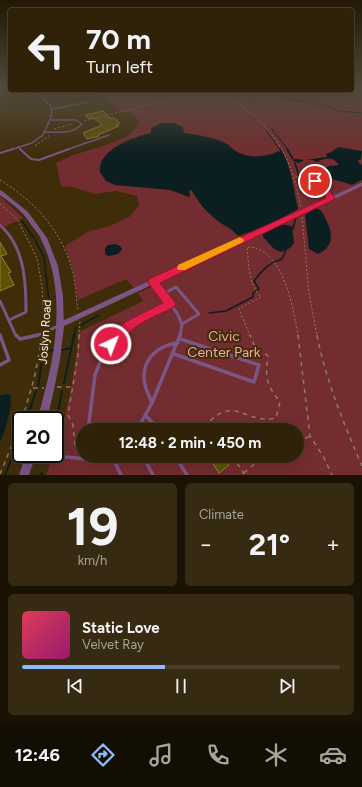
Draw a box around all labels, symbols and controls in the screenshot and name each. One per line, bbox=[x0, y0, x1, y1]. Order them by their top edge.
text: 70 m bbox=[86, 22, 151, 56]
icon: left bbox=[20, 24, 72, 76]
text: Turn left bbox=[86, 56, 153, 78]
pin bbox=[298, 164, 332, 198]
icon: arrive bbox=[304, 170, 326, 192]
street label: Joslyn Road bbox=[36, 299, 54, 365]
position arrow bbox=[90, 323, 132, 365]
park label: Civic Center Park bbox=[187, 328, 261, 361]
speed limit sign: 20 bbox=[12, 411, 64, 463]
text: 12:48 · 2 min · 450 m bbox=[119, 434, 261, 452]
text: 19 bbox=[66, 496, 119, 558]
text: Climate bbox=[199, 507, 244, 522]
text: 21° bbox=[249, 526, 290, 563]
text: − bbox=[199, 531, 213, 558]
text: + bbox=[326, 531, 340, 558]
text: km/h bbox=[78, 553, 107, 568]
text: Static Love bbox=[82, 619, 160, 637]
text: Velvet Ray bbox=[82, 637, 144, 652]
icon: previous bbox=[64, 675, 86, 697]
icon: pause bbox=[170, 675, 192, 697]
icon: next bbox=[276, 675, 298, 697]
icon: directions bbox=[89, 741, 117, 769]
icon: music bbox=[147, 741, 175, 769]
icon: phone bbox=[204, 741, 232, 769]
icon: climate bbox=[262, 741, 290, 769]
icon: car bbox=[319, 741, 347, 769]
text: 12:46 bbox=[15, 744, 60, 766]

